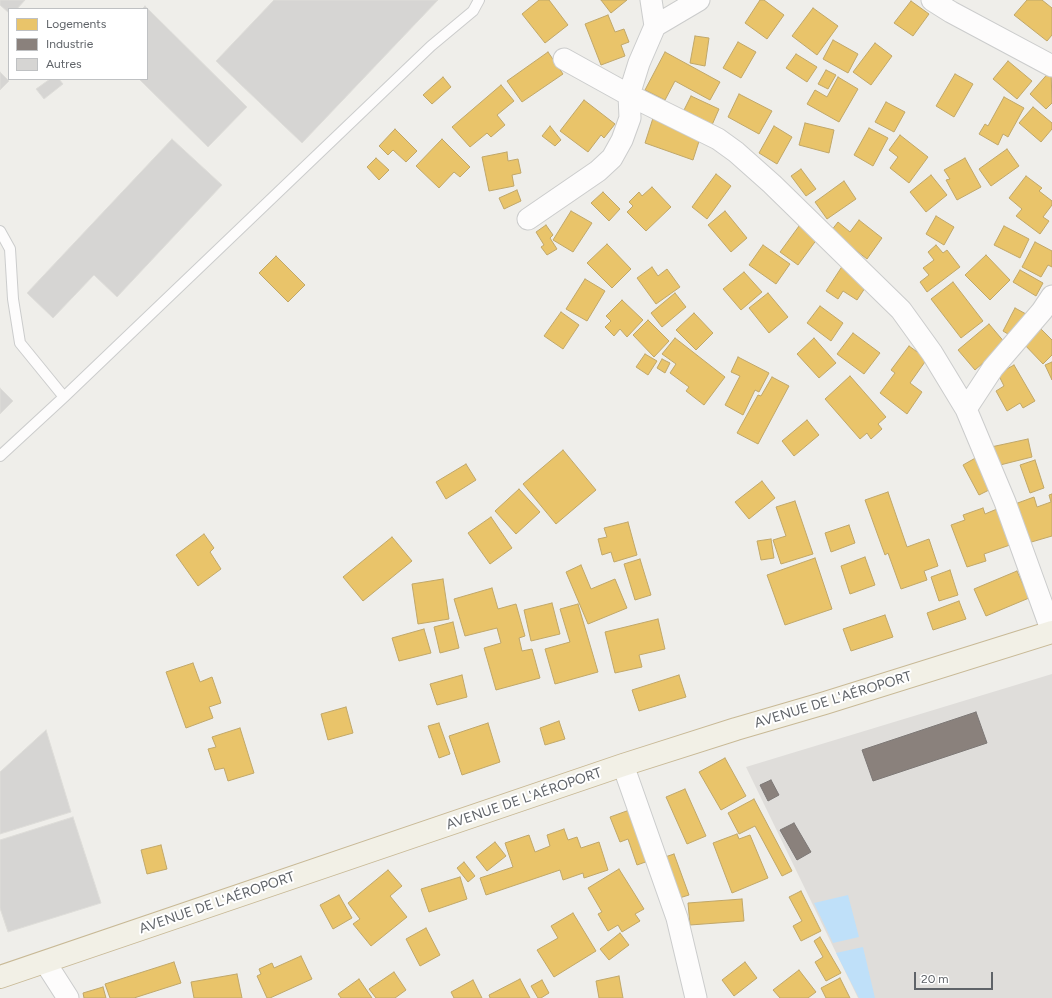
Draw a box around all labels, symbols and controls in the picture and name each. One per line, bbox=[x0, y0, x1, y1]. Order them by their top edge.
legend bbox=[8, 8, 148, 80]
text: Logements bbox=[46, 17, 106, 31]
text: Industrie bbox=[46, 37, 93, 51]
text: Autres bbox=[46, 57, 82, 71]
street label: AVENUE DE L'AÉROPORT bbox=[752, 668, 914, 732]
street label: AVENUE DE L'AÉROPORT bbox=[444, 764, 604, 834]
street label: AVENUE DE L'AÉROPORT bbox=[137, 868, 297, 938]
scale bar bbox=[916, 964, 995, 990]
text: 20 m bbox=[921, 972, 949, 986]

